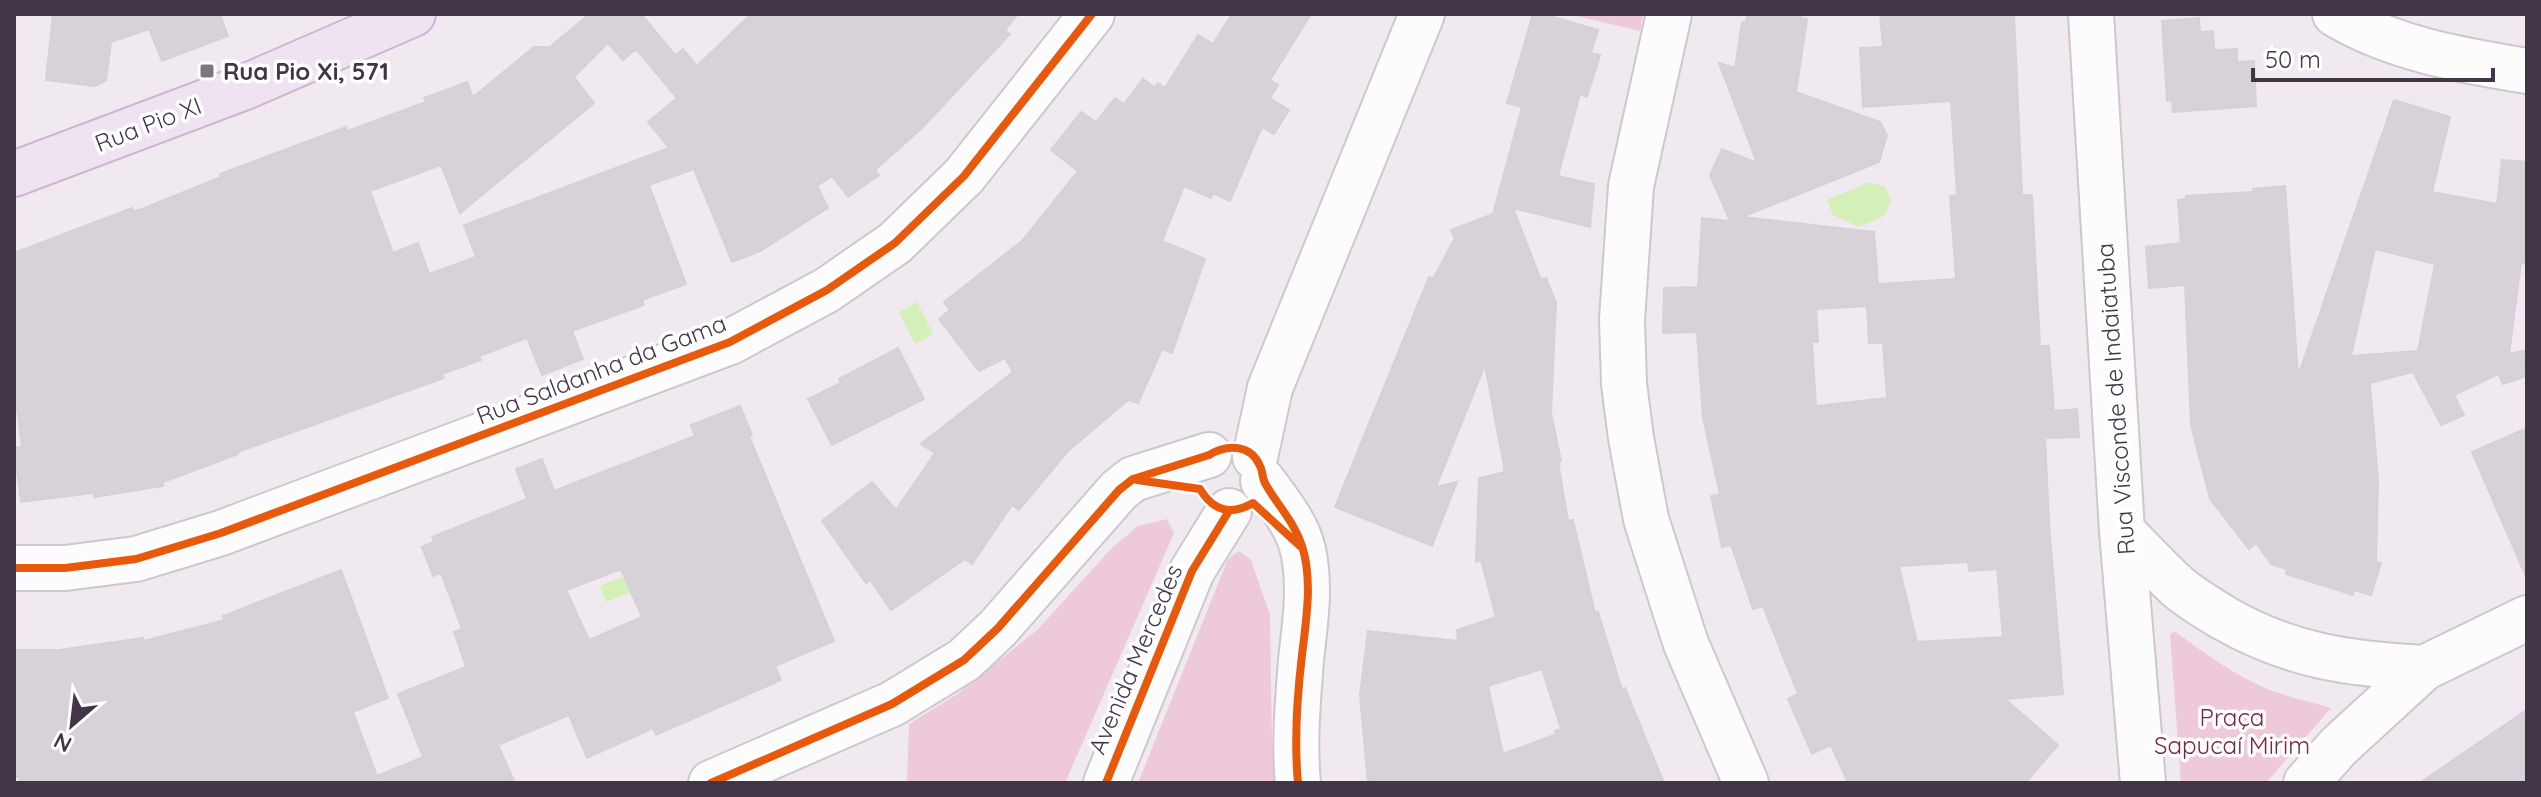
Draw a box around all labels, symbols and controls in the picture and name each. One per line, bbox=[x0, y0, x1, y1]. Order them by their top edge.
scale bar bbox=[2253, 32, 2493, 82]
text: 50 m bbox=[2265, 44, 2321, 74]
place label: Rua Pio Xi, 571 bbox=[223, 56, 389, 86]
marker: Rua Pio Xi, 571 bbox=[198, 62, 216, 80]
street label: Rua Pio XI bbox=[91, 90, 205, 158]
street label: Rua Visconde de Indaiatuba bbox=[2089, 242, 2141, 556]
street label: Rua Saldanha da Gama bbox=[472, 307, 730, 431]
street label: Avenida Mercedes bbox=[1082, 560, 1188, 758]
north arrow bbox=[32, 685, 112, 765]
park label: Praça Sapucaí Mirim bbox=[2154, 702, 2310, 760]
text: N bbox=[49, 727, 76, 759]

